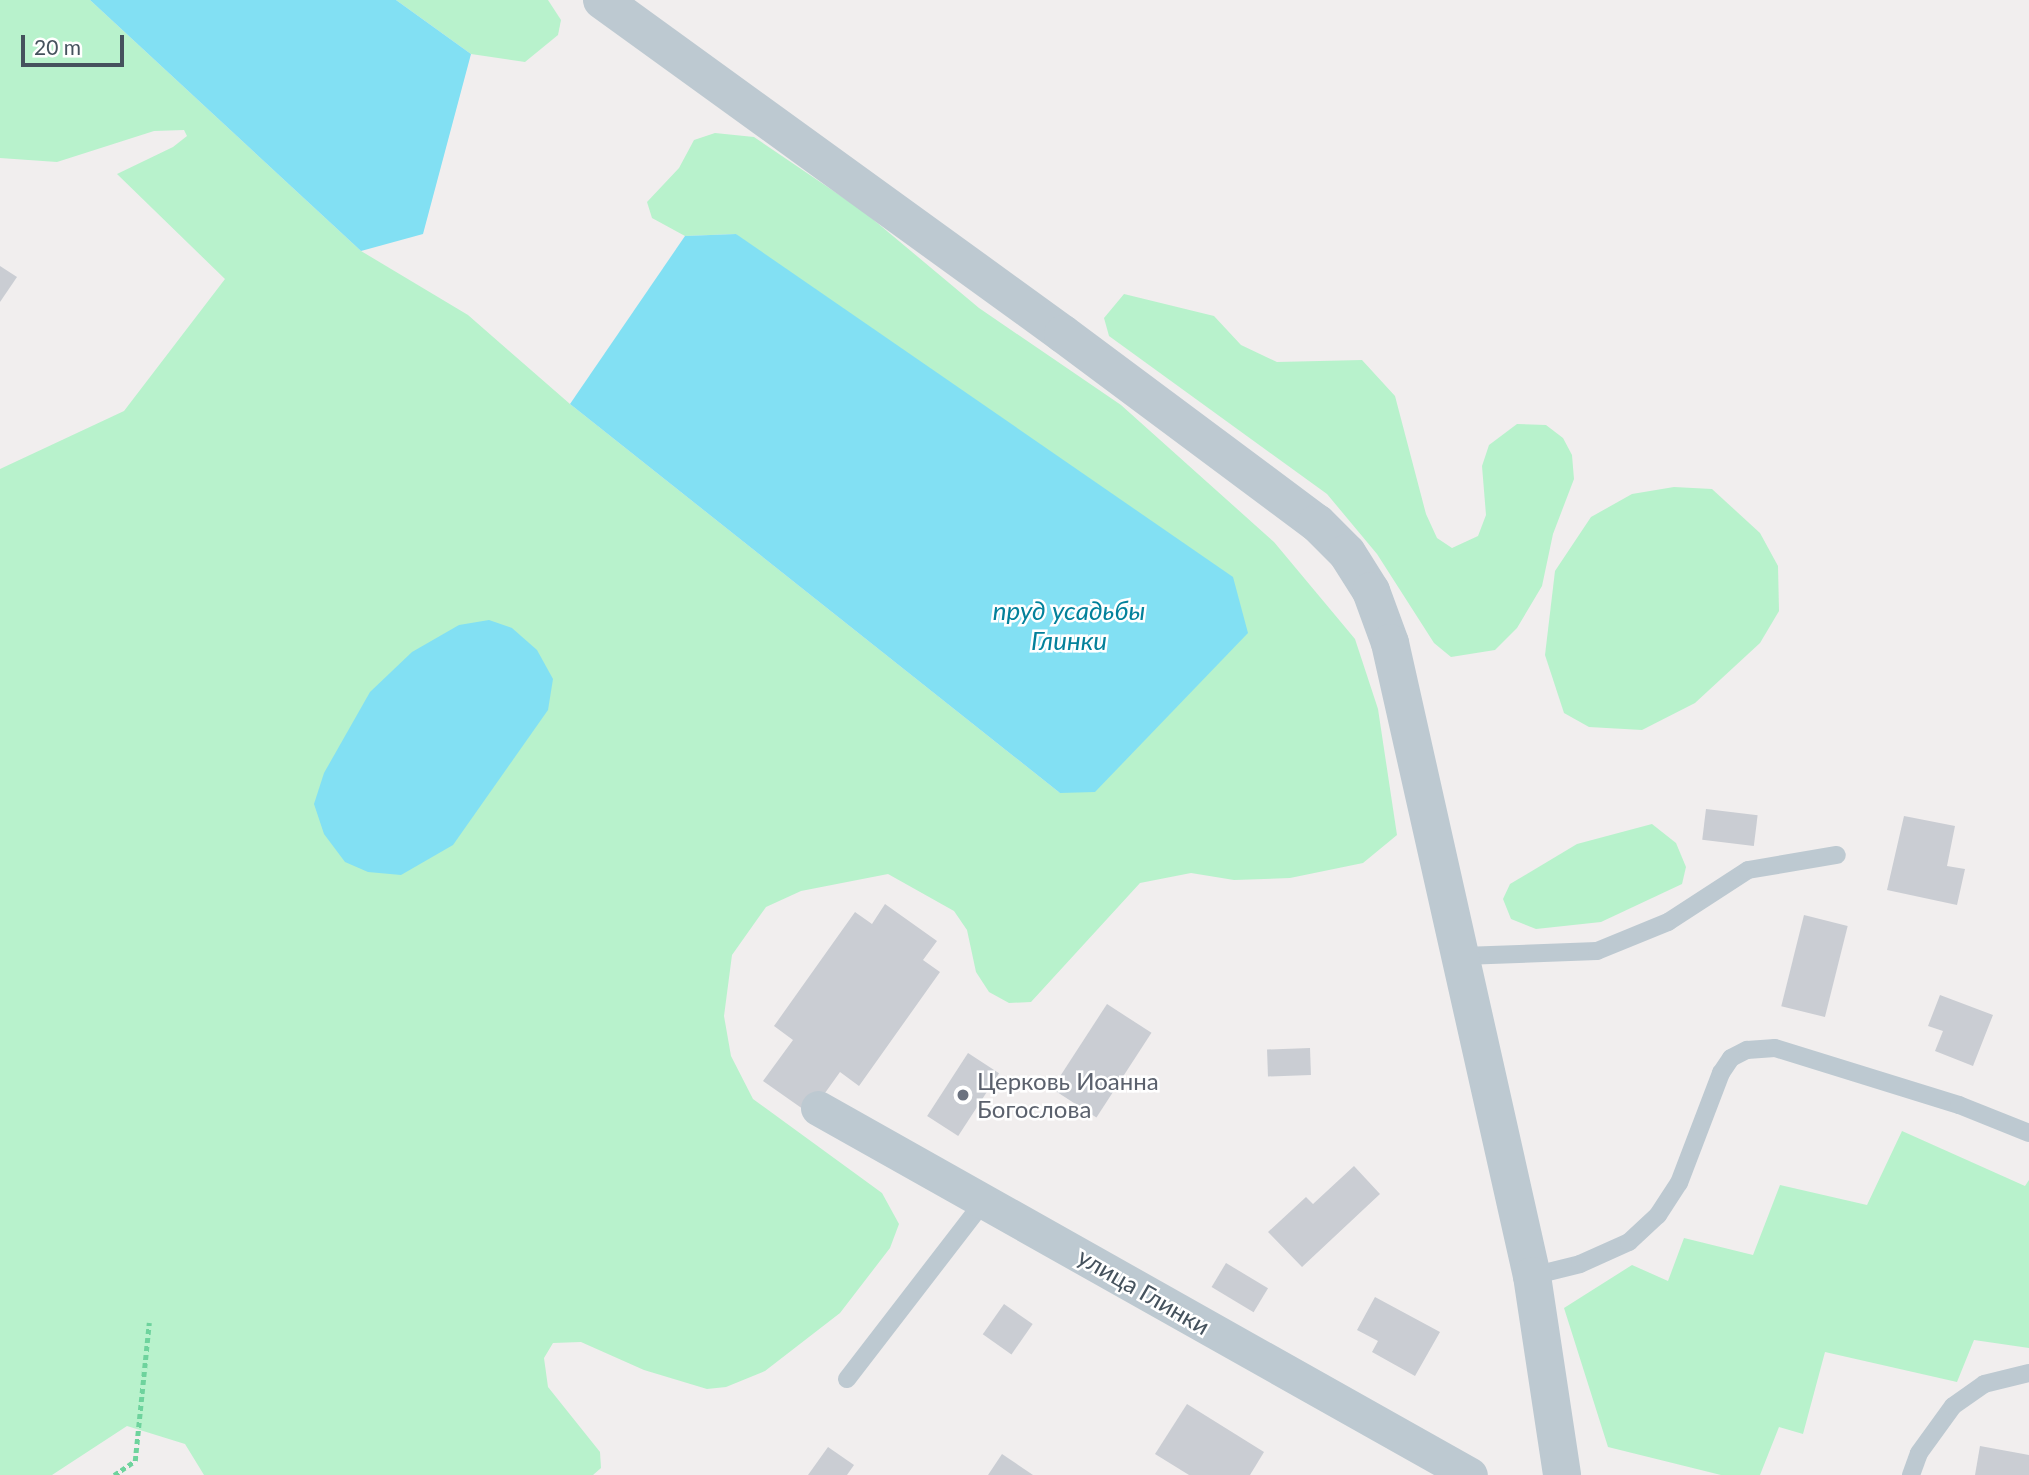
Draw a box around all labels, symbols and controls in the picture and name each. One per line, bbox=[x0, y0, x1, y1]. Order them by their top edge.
scale bar bbox=[24, 21, 128, 65]
text: 20 m bbox=[34, 34, 81, 59]
water label: пруд усадьбы Глинки bbox=[993, 595, 1145, 656]
place label: Церковь Иоанна Богослова bbox=[977, 1067, 1159, 1123]
marker: Церковь Иоанна Богослова bbox=[955, 1087, 971, 1103]
street label: улица Глинки bbox=[1073, 1242, 1215, 1340]

